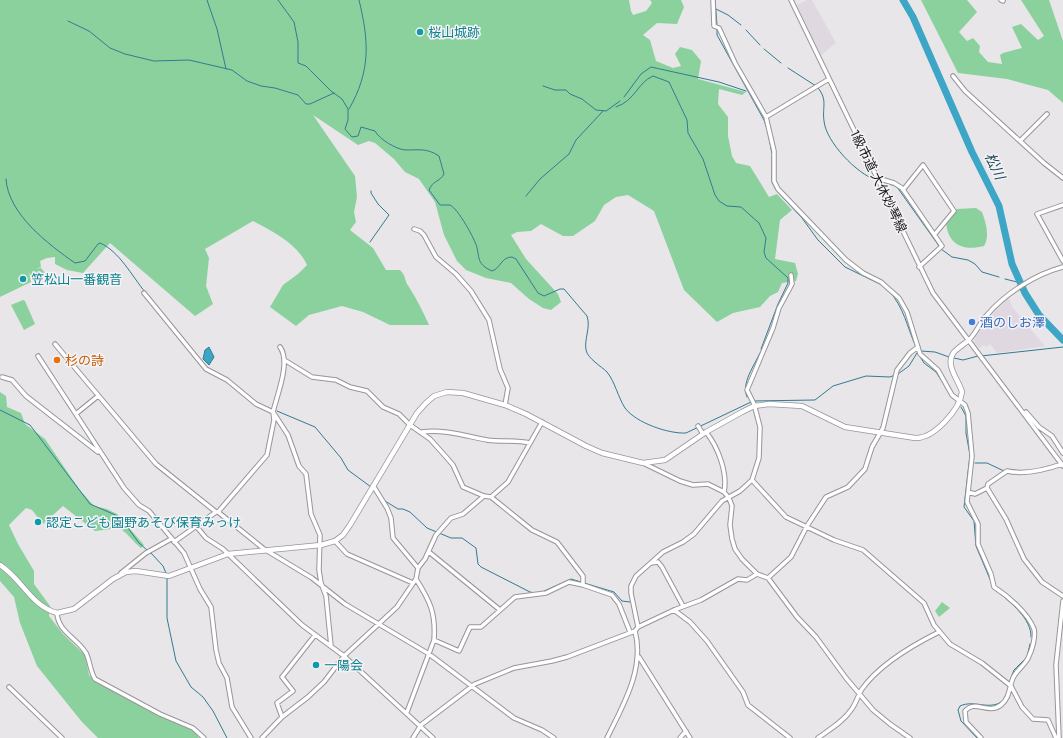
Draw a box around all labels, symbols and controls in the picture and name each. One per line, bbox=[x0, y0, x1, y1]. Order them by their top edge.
place label: 桜山城跡 bbox=[428, 24, 480, 40]
marker: 桜山城跡 bbox=[415, 27, 425, 37]
street label: 1級市道 大休妙琴線 bbox=[847, 127, 911, 235]
water label: 松川 bbox=[982, 150, 1010, 184]
place label: 笠松山一番観音 bbox=[31, 271, 122, 287]
marker: 笠松山一番観音 bbox=[18, 274, 28, 284]
place label: 酒のしお澤 bbox=[980, 314, 1045, 330]
marker: 酒のしお澤 bbox=[967, 317, 977, 327]
place label: 杉の詩 bbox=[65, 352, 104, 368]
marker: 杉の詩 bbox=[52, 355, 62, 365]
place label: 認定こども園野あそび保育みっけ bbox=[46, 514, 241, 530]
marker: 認定こども園野あそび保育みっけ bbox=[33, 517, 43, 527]
place label: 一陽会 bbox=[324, 657, 363, 673]
marker: 一陽会 bbox=[311, 660, 321, 670]

